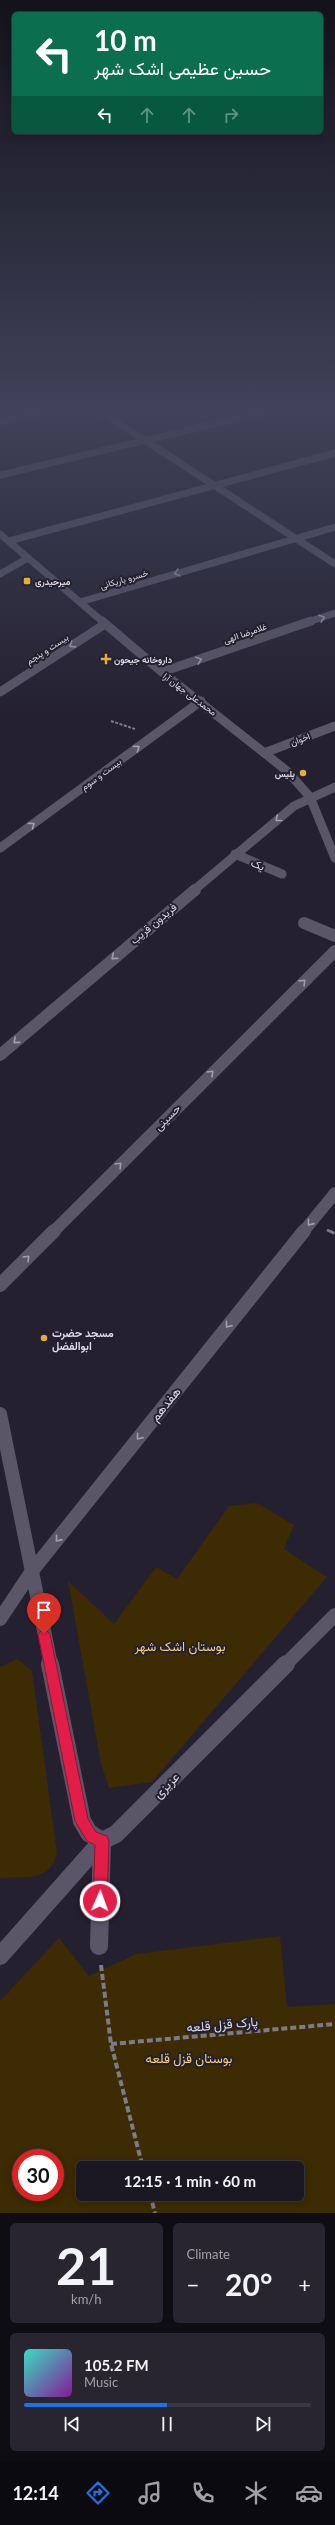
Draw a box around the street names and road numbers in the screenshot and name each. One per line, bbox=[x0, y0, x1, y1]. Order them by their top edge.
street label: خسرو باریکانی bbox=[99, 567, 150, 592]
street label: غلامرضا الهی bbox=[222, 620, 269, 647]
street label: بیست و پنجم bbox=[24, 631, 71, 668]
street label: محمدعلی جهان آرا bbox=[160, 670, 219, 719]
street label: اخوان bbox=[289, 730, 312, 749]
street label: بیست و سوم bbox=[79, 756, 124, 793]
street label: یک bbox=[249, 855, 267, 874]
street label: فریدون قریب bbox=[127, 900, 180, 947]
street label: حسینی bbox=[151, 1101, 183, 1133]
street label: هفدهم bbox=[146, 1384, 184, 1425]
street label: عزیزی bbox=[150, 1768, 183, 1802]
street label: پارک قزل قلعه bbox=[185, 2013, 259, 2037]

